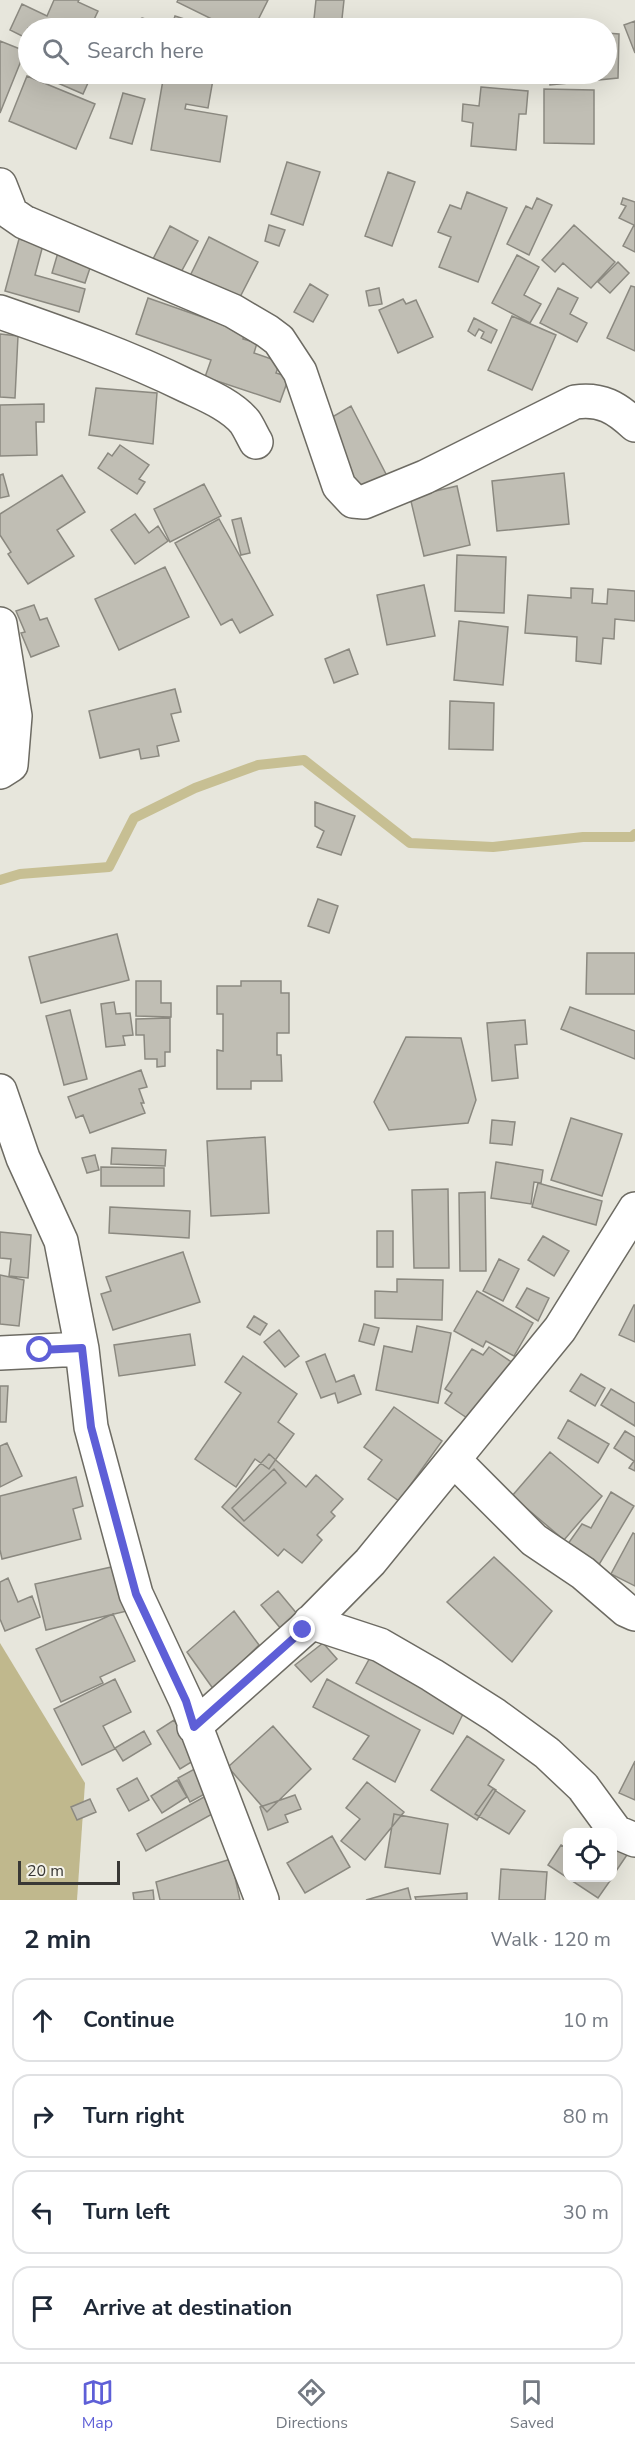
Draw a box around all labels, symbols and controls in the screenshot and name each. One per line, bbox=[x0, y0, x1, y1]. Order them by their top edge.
search box bbox=[18, 18, 617, 84]
icon: search bbox=[39, 35, 72, 68]
text: Search here bbox=[87, 36, 204, 66]
route start bbox=[26, 1336, 52, 1362]
route end bbox=[289, 1616, 315, 1642]
map controls bbox=[563, 1828, 617, 1882]
button: locate bbox=[563, 1828, 617, 1882]
scale bar bbox=[18, 1858, 120, 1886]
text: 20 m bbox=[27, 1860, 64, 1882]
text: 2 min bbox=[24, 1922, 91, 1957]
text: Walk · 120 m bbox=[491, 1926, 611, 1953]
icon: ahead bbox=[26, 2004, 59, 2037]
text: Continue bbox=[83, 2005, 174, 2035]
text: 10 m bbox=[563, 2007, 609, 2034]
icon: right bbox=[26, 2100, 59, 2133]
text: Turn right bbox=[83, 2101, 184, 2131]
text: 80 m bbox=[563, 2103, 609, 2130]
icon: left bbox=[26, 2196, 59, 2229]
text: Turn left bbox=[83, 2197, 170, 2227]
text: 30 m bbox=[563, 2199, 609, 2226]
icon: arrive bbox=[26, 2292, 59, 2325]
text: Arrive at destination bbox=[83, 2293, 292, 2323]
tab: Map bbox=[81, 2376, 114, 2434]
tab: Directions bbox=[276, 2376, 348, 2434]
tab: Saved bbox=[510, 2376, 554, 2434]

